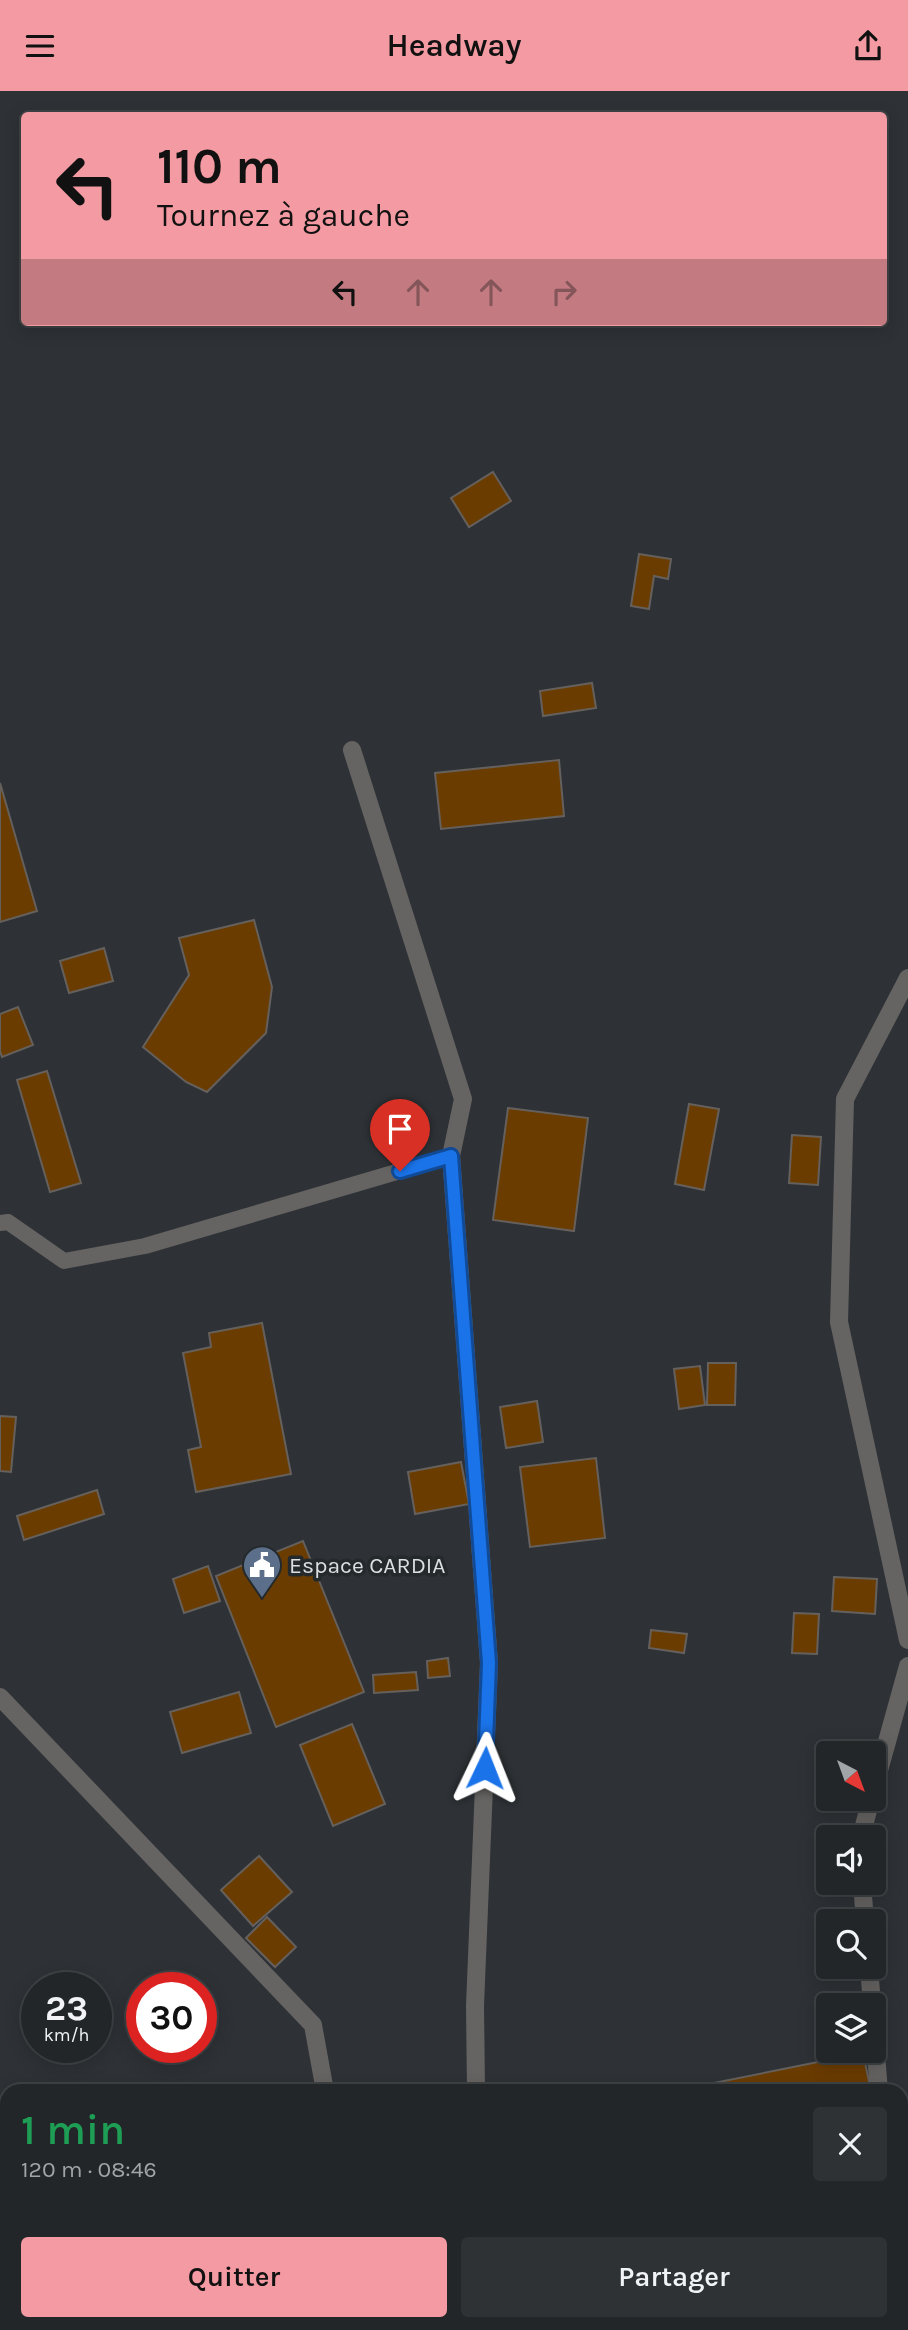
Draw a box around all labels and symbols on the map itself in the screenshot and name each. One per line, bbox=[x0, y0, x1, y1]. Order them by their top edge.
pin bbox=[370, 1099, 430, 1171]
public building icon: Espace CARDIA bbox=[241, 1544, 283, 1599]
place label: Espace CARDIA bbox=[289, 1552, 446, 1579]
position arrow bbox=[448, 1731, 522, 1805]
north arrow bbox=[816, 1741, 886, 1811]
speed limit sign: 30 bbox=[126, 1972, 217, 2063]

